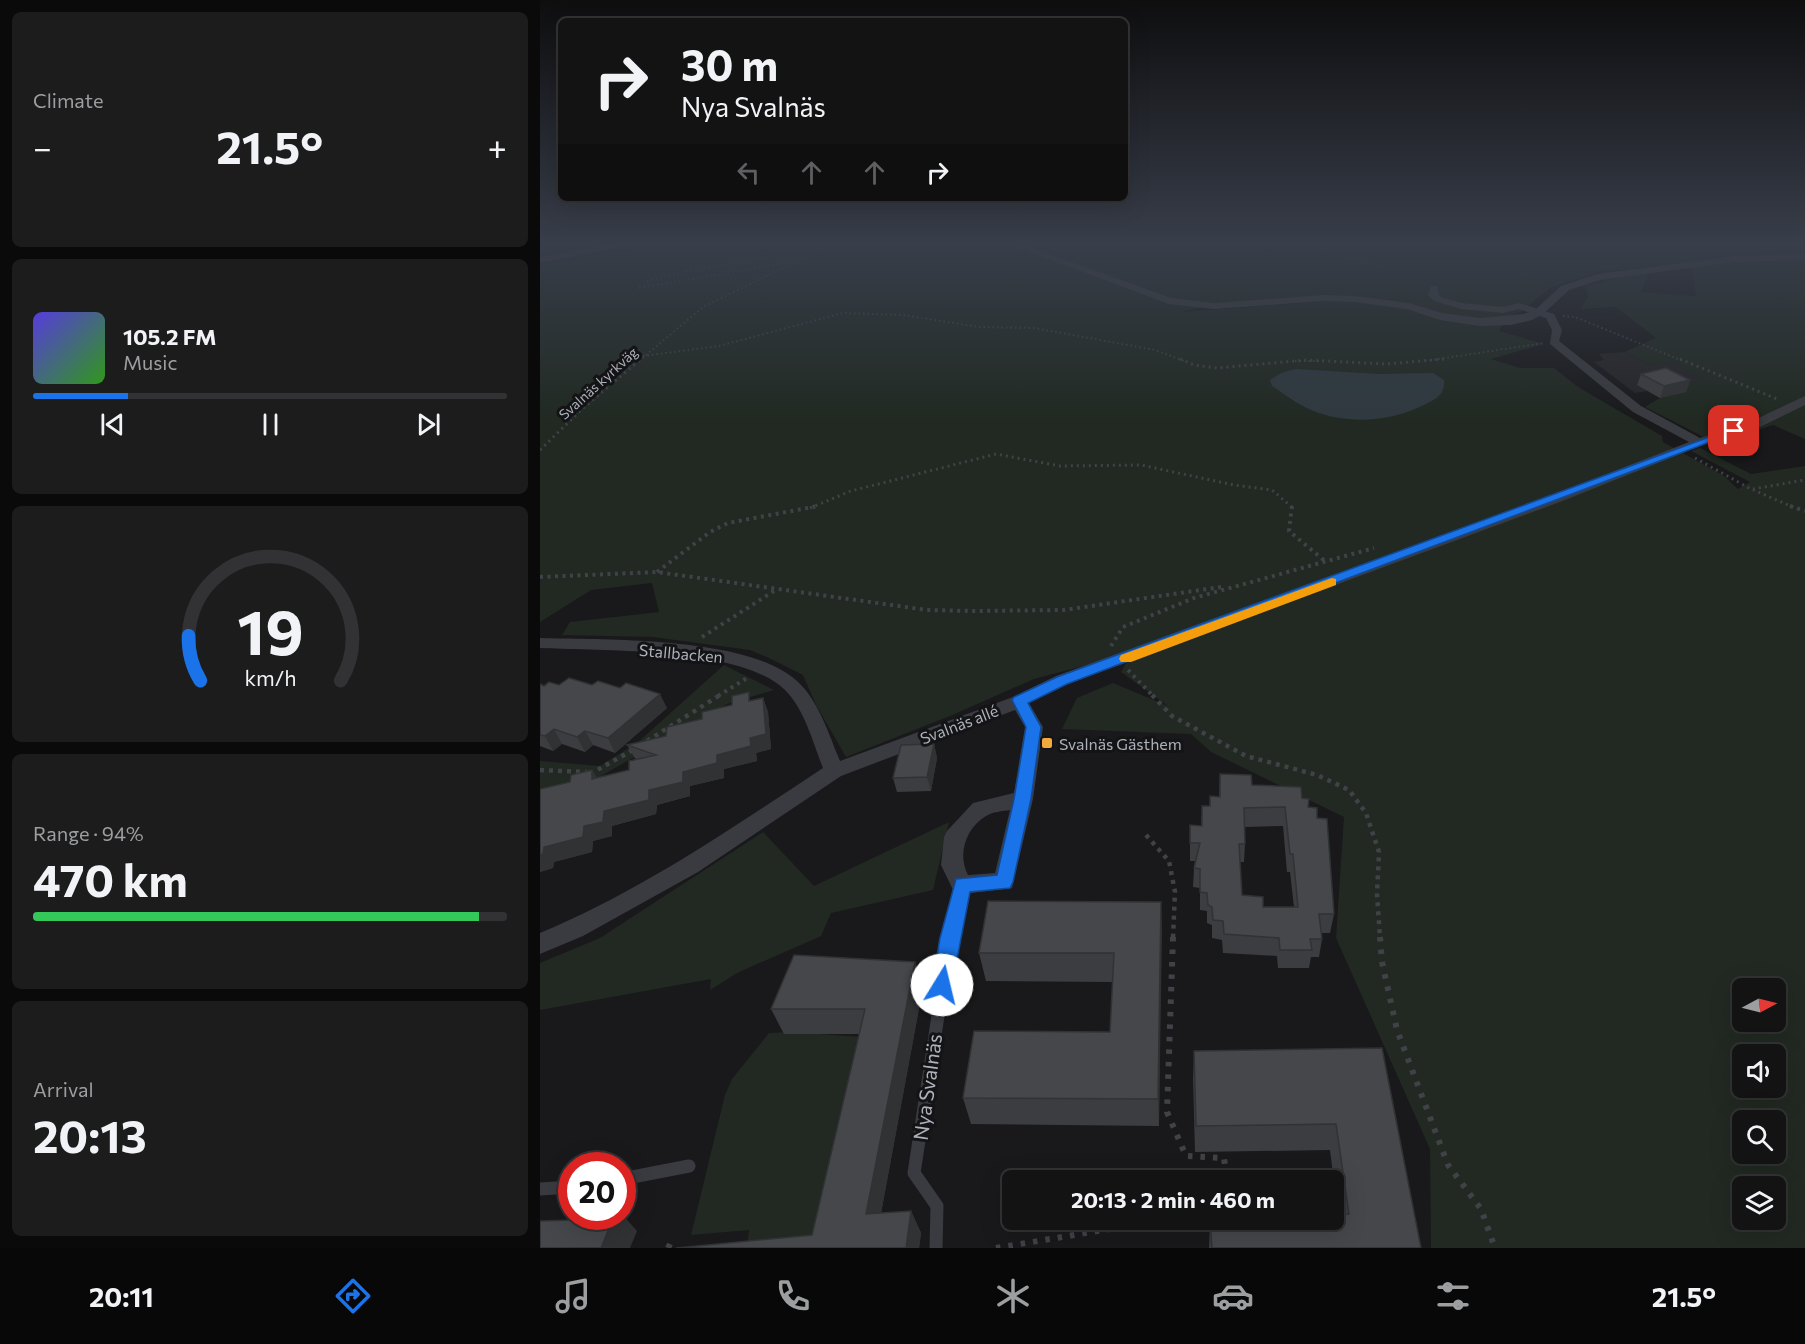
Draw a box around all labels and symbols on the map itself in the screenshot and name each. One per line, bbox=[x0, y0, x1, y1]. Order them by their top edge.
street label: Svalnäs kyrkväg bbox=[555, 343, 641, 423]
pin bbox=[1708, 405, 1759, 456]
street label: Stallbacken bbox=[638, 640, 724, 666]
street label: Svalnäs allé bbox=[917, 700, 1001, 748]
place label: Svalnäs Gästhem bbox=[1059, 734, 1182, 753]
marker: Svalnäs Gästhem bbox=[1040, 736, 1054, 750]
position arrow bbox=[910, 953, 974, 1017]
north arrow bbox=[1732, 978, 1786, 1032]
street label: Nya Svalnäs bbox=[908, 1032, 946, 1142]
speed limit sign: 20 bbox=[558, 1152, 636, 1230]

